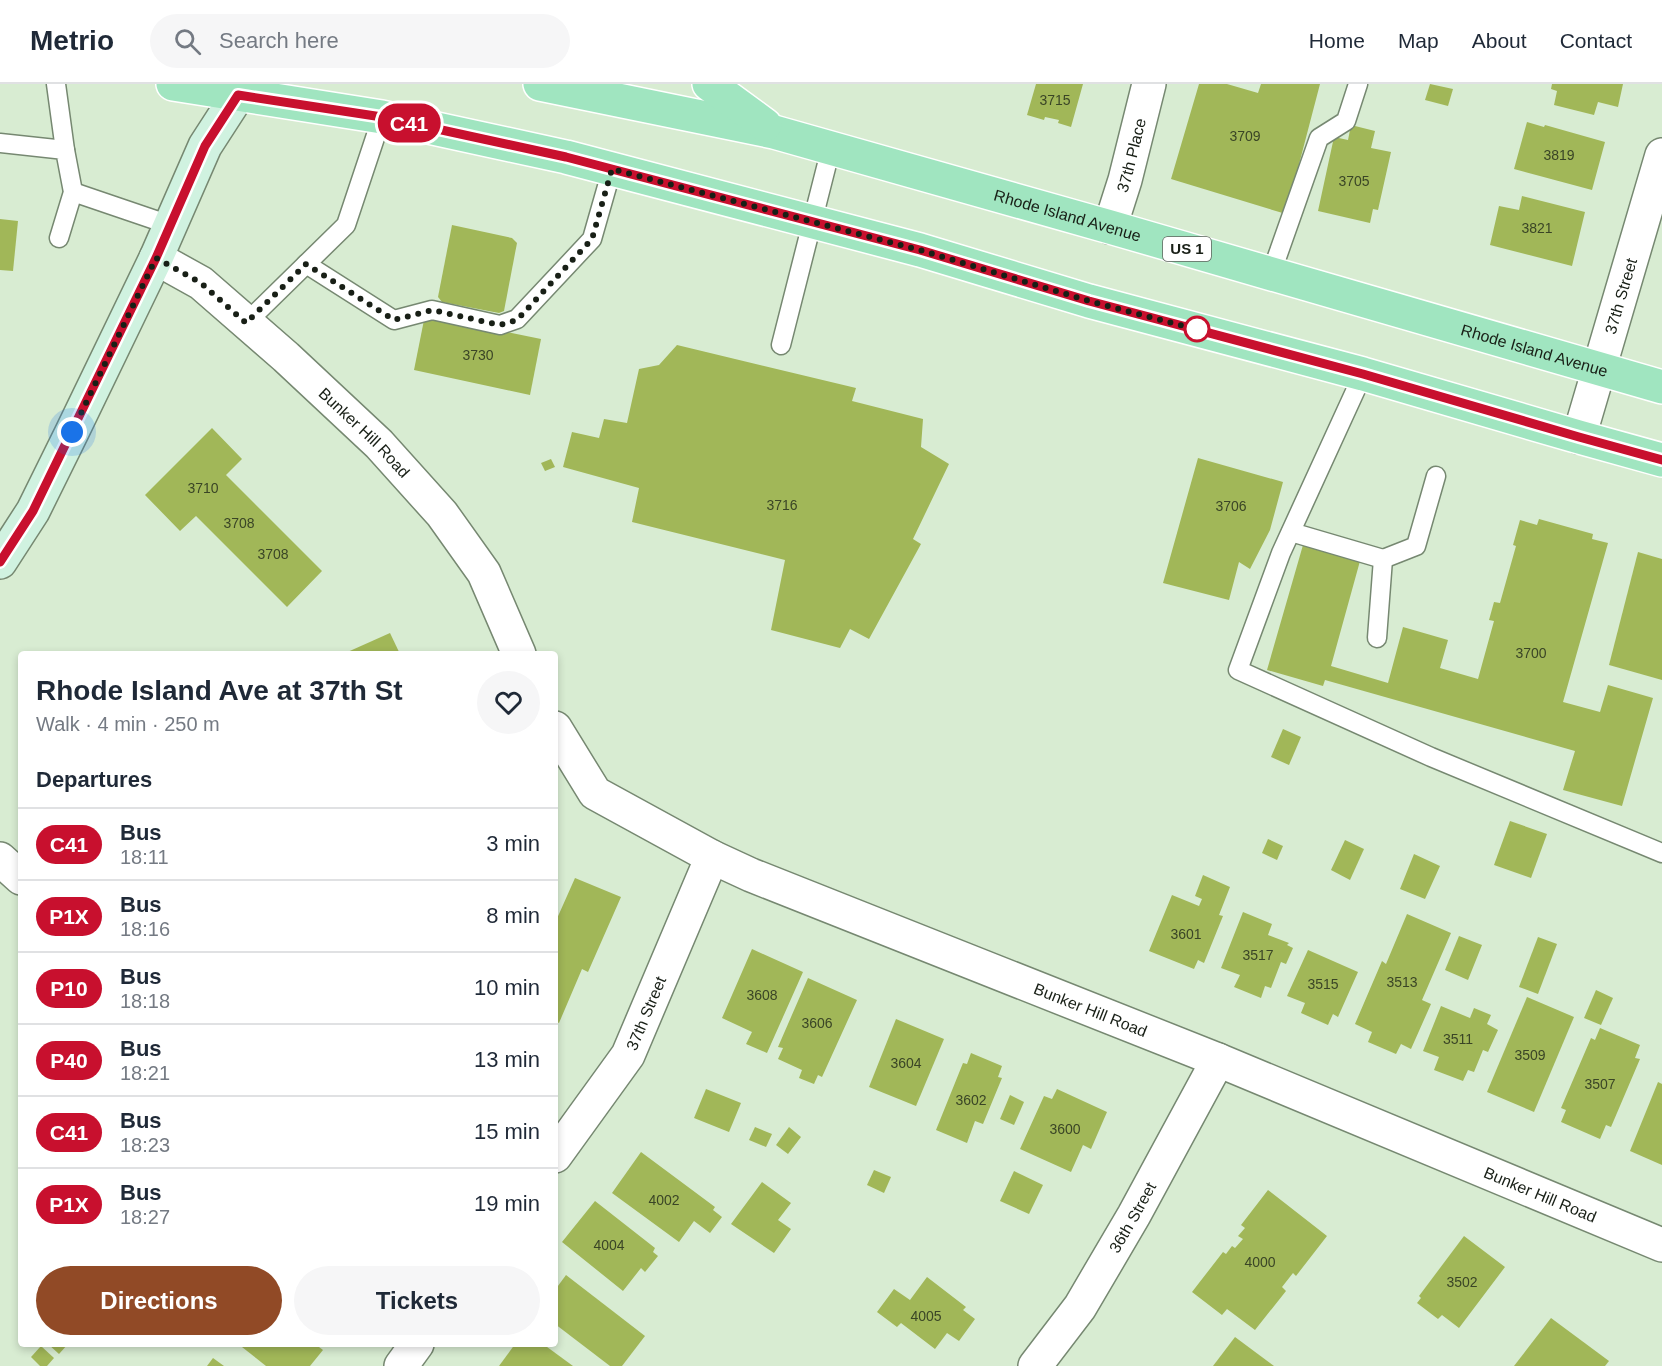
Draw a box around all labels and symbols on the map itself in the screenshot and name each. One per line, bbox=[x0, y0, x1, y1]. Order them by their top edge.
house number: 3715 bbox=[1039, 92, 1071, 108]
line badge: C41 bbox=[374, 104, 444, 142]
street label: 37th Place bbox=[1114, 116, 1149, 194]
house number: 3709 bbox=[1229, 128, 1261, 144]
house number: 3819 bbox=[1543, 147, 1575, 163]
house number: 3705 bbox=[1338, 173, 1370, 189]
street label: Rhode Island Avenue bbox=[992, 187, 1143, 245]
house number: 3821 bbox=[1521, 220, 1553, 236]
road number: US 1 bbox=[1163, 237, 1211, 261]
street label: 37th Street bbox=[1602, 256, 1640, 336]
unlabelled marker bbox=[1184, 316, 1210, 342]
street label: Rhode Island Avenue bbox=[1459, 321, 1610, 380]
house number: 3730 bbox=[462, 347, 494, 363]
street label: Bunker Hill Road bbox=[315, 384, 413, 481]
your location bbox=[57, 417, 87, 447]
house number: 3710 bbox=[187, 480, 219, 496]
house number: 3716 bbox=[766, 497, 798, 513]
house number: 3706 bbox=[1215, 498, 1247, 514]
house number: 3708 bbox=[223, 515, 255, 531]
house number: 3708 bbox=[257, 546, 289, 562]
house number: 3700 bbox=[1515, 645, 1547, 661]
house number: 3601 bbox=[1170, 926, 1202, 942]
house number: 3517 bbox=[1242, 947, 1274, 963]
street label: 37th Street bbox=[623, 974, 670, 1053]
house number: 3513 bbox=[1386, 974, 1418, 990]
house number: 3515 bbox=[1307, 976, 1339, 992]
street label: Bunker Hill Road bbox=[1032, 980, 1149, 1040]
house number: 3608 bbox=[746, 987, 778, 1003]
house number: 3606 bbox=[801, 1015, 833, 1031]
house number: 3511 bbox=[1443, 1031, 1473, 1047]
house number: 3509 bbox=[1514, 1047, 1546, 1063]
house number: 3604 bbox=[890, 1055, 922, 1071]
house number: 3507 bbox=[1584, 1076, 1616, 1092]
house number: 3602 bbox=[955, 1092, 987, 1108]
house number: 3600 bbox=[1049, 1121, 1081, 1137]
street label: Bunker Hill Road bbox=[1481, 1164, 1599, 1226]
street label: 36th Street bbox=[1106, 1179, 1159, 1256]
house number: 4002 bbox=[648, 1192, 680, 1208]
house number: 4004 bbox=[593, 1237, 625, 1253]
house number: 4000 bbox=[1244, 1254, 1276, 1270]
house number: 3502 bbox=[1446, 1274, 1478, 1290]
house number: 4005 bbox=[910, 1308, 942, 1324]

